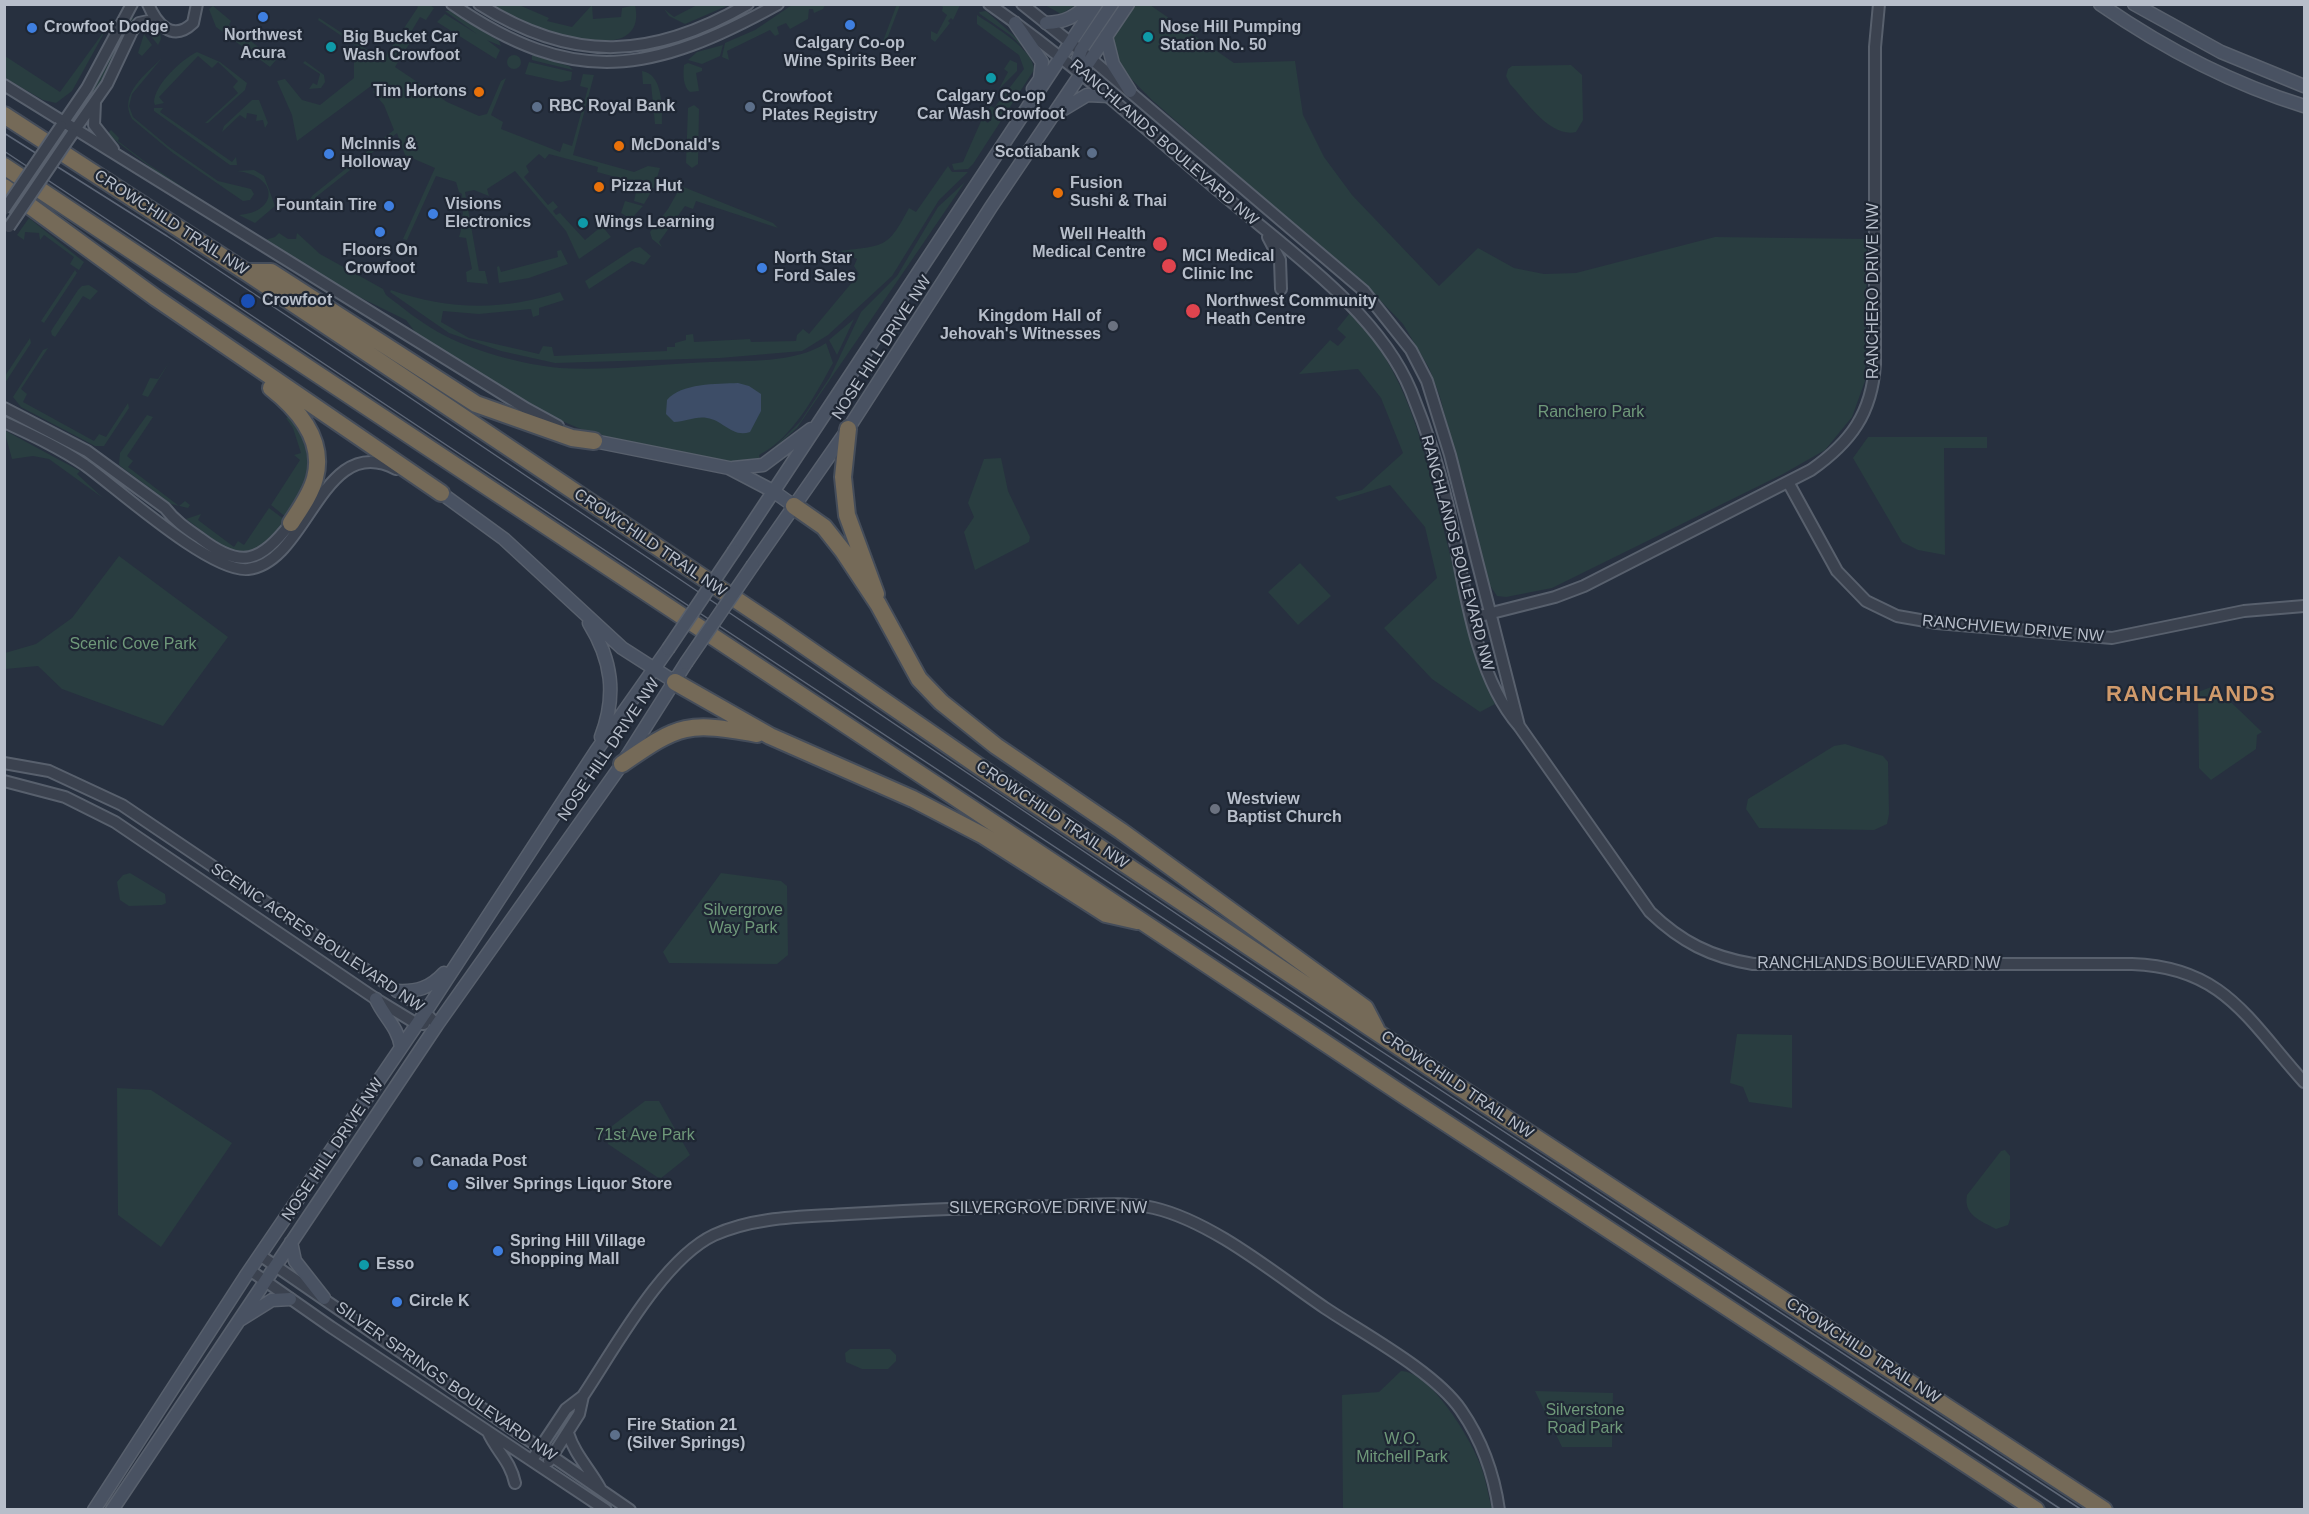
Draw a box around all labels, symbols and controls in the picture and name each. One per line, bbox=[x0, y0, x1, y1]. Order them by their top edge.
marker: Northwest Acura bbox=[256, 10, 270, 24]
place label: Crowfoot Dodge bbox=[44, 18, 168, 38]
marker: Calgary Co-op Wine Spirits Beer bbox=[843, 18, 857, 32]
place label: Nose Hill Pumping Station No. 50 bbox=[1160, 18, 1301, 56]
marker: Crowfoot Dodge bbox=[25, 21, 39, 35]
place label: Northwest Acura bbox=[224, 26, 302, 64]
place label: Big Bucket Car Wash Crowfoot bbox=[343, 28, 460, 66]
marker: Nose Hill Pumping Station No. 50 bbox=[1141, 30, 1155, 44]
place label: Calgary Co-op Wine Spirits Beer bbox=[784, 34, 916, 72]
marker: Big Bucket Car Wash Crowfoot bbox=[324, 40, 338, 54]
street label: RANCHLANDS BOULEVARD NW bbox=[1066, 56, 1262, 230]
marker: Calgary Co-op Car Wash Crowfoot bbox=[984, 71, 998, 85]
place label: Tim Hortons bbox=[373, 82, 467, 102]
marker: Tim Hortons bbox=[472, 85, 486, 99]
place label: Calgary Co-op Car Wash Crowfoot bbox=[917, 87, 1065, 125]
place label: Crowfoot Plates Registry bbox=[762, 88, 878, 126]
place label: RBC Royal Bank bbox=[549, 97, 675, 117]
marker: RBC Royal Bank bbox=[530, 100, 544, 114]
marker: Crowfoot Plates Registry bbox=[743, 100, 757, 114]
place label: McInnis & Holloway bbox=[341, 135, 417, 173]
place label: McDonald's bbox=[631, 136, 720, 156]
marker: McDonald's bbox=[612, 139, 626, 153]
place label: Scotiabank bbox=[995, 143, 1080, 163]
marker: Scotiabank bbox=[1085, 146, 1099, 160]
marker: McInnis & Holloway bbox=[322, 147, 336, 161]
street label: CROWCHILD TRAIL NW bbox=[90, 166, 252, 280]
place label: Fusion Sushi & Thai bbox=[1070, 174, 1167, 212]
place label: Pizza Hut bbox=[611, 177, 682, 197]
marker: Pizza Hut bbox=[592, 180, 606, 194]
marker: Fusion Sushi & Thai bbox=[1051, 186, 1065, 200]
place label: Visions Electronics bbox=[445, 195, 531, 233]
place label: Fountain Tire bbox=[276, 196, 377, 216]
marker: Fountain Tire bbox=[382, 199, 396, 213]
street label: RANCHERO DRIVE NW bbox=[1864, 203, 1884, 379]
marker: Visions Electronics bbox=[426, 207, 440, 221]
place label: Wings Learning bbox=[595, 213, 715, 233]
marker: Wings Learning bbox=[576, 216, 590, 230]
marker: Floors On Crowfoot bbox=[373, 225, 387, 239]
place label: Well Health Medical Centre bbox=[1032, 225, 1146, 263]
marker: Well Health Medical Centre bbox=[1151, 235, 1169, 253]
place label: Floors On Crowfoot bbox=[342, 241, 418, 279]
place label: MCI Medical Clinic Inc bbox=[1182, 247, 1274, 285]
place label: North Star Ford Sales bbox=[774, 249, 856, 287]
marker: MCI Medical Clinic Inc bbox=[1160, 257, 1178, 275]
marker: North Star Ford Sales bbox=[755, 261, 769, 275]
street label: NOSE HILL DRIVE NW bbox=[828, 272, 936, 424]
place label: Crowfoot bbox=[262, 291, 332, 311]
marker: Crowfoot bbox=[239, 292, 257, 310]
place label: Northwest Community Heath Centre bbox=[1206, 292, 1377, 330]
marker: Northwest Community Heath Centre bbox=[1184, 302, 1202, 320]
place label: Kingdom Hall of Jehovah's Witnesses bbox=[940, 307, 1101, 345]
marker: Kingdom Hall of Jehovah's Witnesses bbox=[1106, 319, 1120, 333]
park label: Ranchero Park bbox=[1538, 403, 1644, 423]
street label: RANCHLANDS BOULEVARD NW bbox=[1416, 433, 1498, 673]
street label: CROWCHILD TRAIL NW bbox=[570, 485, 730, 601]
street label: RANCHVIEW DRIVE NW bbox=[1921, 611, 2105, 647]
park label: Scenic Cove Park bbox=[69, 635, 197, 655]
street label: NOSE HILL DRIVE NW bbox=[554, 675, 664, 825]
district label: RANCHLANDS bbox=[2106, 682, 2276, 708]
street label: CROWCHILD TRAIL NW bbox=[972, 757, 1132, 873]
place label: Westview Baptist Church bbox=[1227, 790, 1342, 828]
marker: Westview Baptist Church bbox=[1208, 802, 1222, 816]
street label: SCENIC ACRES BOULEVARD NW bbox=[207, 859, 427, 1017]
park label: Silvergrove Way Park bbox=[703, 901, 783, 939]
street label: RANCHLANDS BOULEVARD NW bbox=[1757, 954, 2001, 974]
street label: CROWCHILD TRAIL NW bbox=[1377, 1027, 1537, 1143]
street label: NOSE HILL DRIVE NW bbox=[278, 1075, 388, 1225]
park label: 71st Ave Park bbox=[595, 1126, 695, 1146]
place label: Canada Post bbox=[430, 1152, 527, 1172]
marker: Canada Post bbox=[411, 1155, 425, 1169]
place label: Silver Springs Liquor Store bbox=[465, 1175, 672, 1195]
marker: Silver Springs Liquor Store bbox=[446, 1178, 460, 1192]
street label: SILVERGROVE DRIVE NW bbox=[949, 1199, 1147, 1219]
place label: Spring Hill Village Shopping Mall bbox=[510, 1232, 646, 1270]
marker: Spring Hill Village Shopping Mall bbox=[491, 1244, 505, 1258]
place label: Esso bbox=[376, 1255, 414, 1275]
marker: Esso bbox=[357, 1258, 371, 1272]
place label: Circle K bbox=[409, 1292, 469, 1312]
street label: CROWCHILD TRAIL NW bbox=[1782, 1294, 1944, 1408]
marker: Circle K bbox=[390, 1295, 404, 1309]
street label: SILVER SPRINGS BOULEVARD NW bbox=[332, 1298, 560, 1466]
park label: Silverstone Road Park bbox=[1545, 1401, 1625, 1439]
place label: Fire Station 21 (Silver Springs) bbox=[627, 1416, 745, 1454]
marker: Fire Station 21 (Silver Springs) bbox=[608, 1428, 622, 1442]
park label: W.O. Mitchell Park bbox=[1356, 1430, 1448, 1468]

